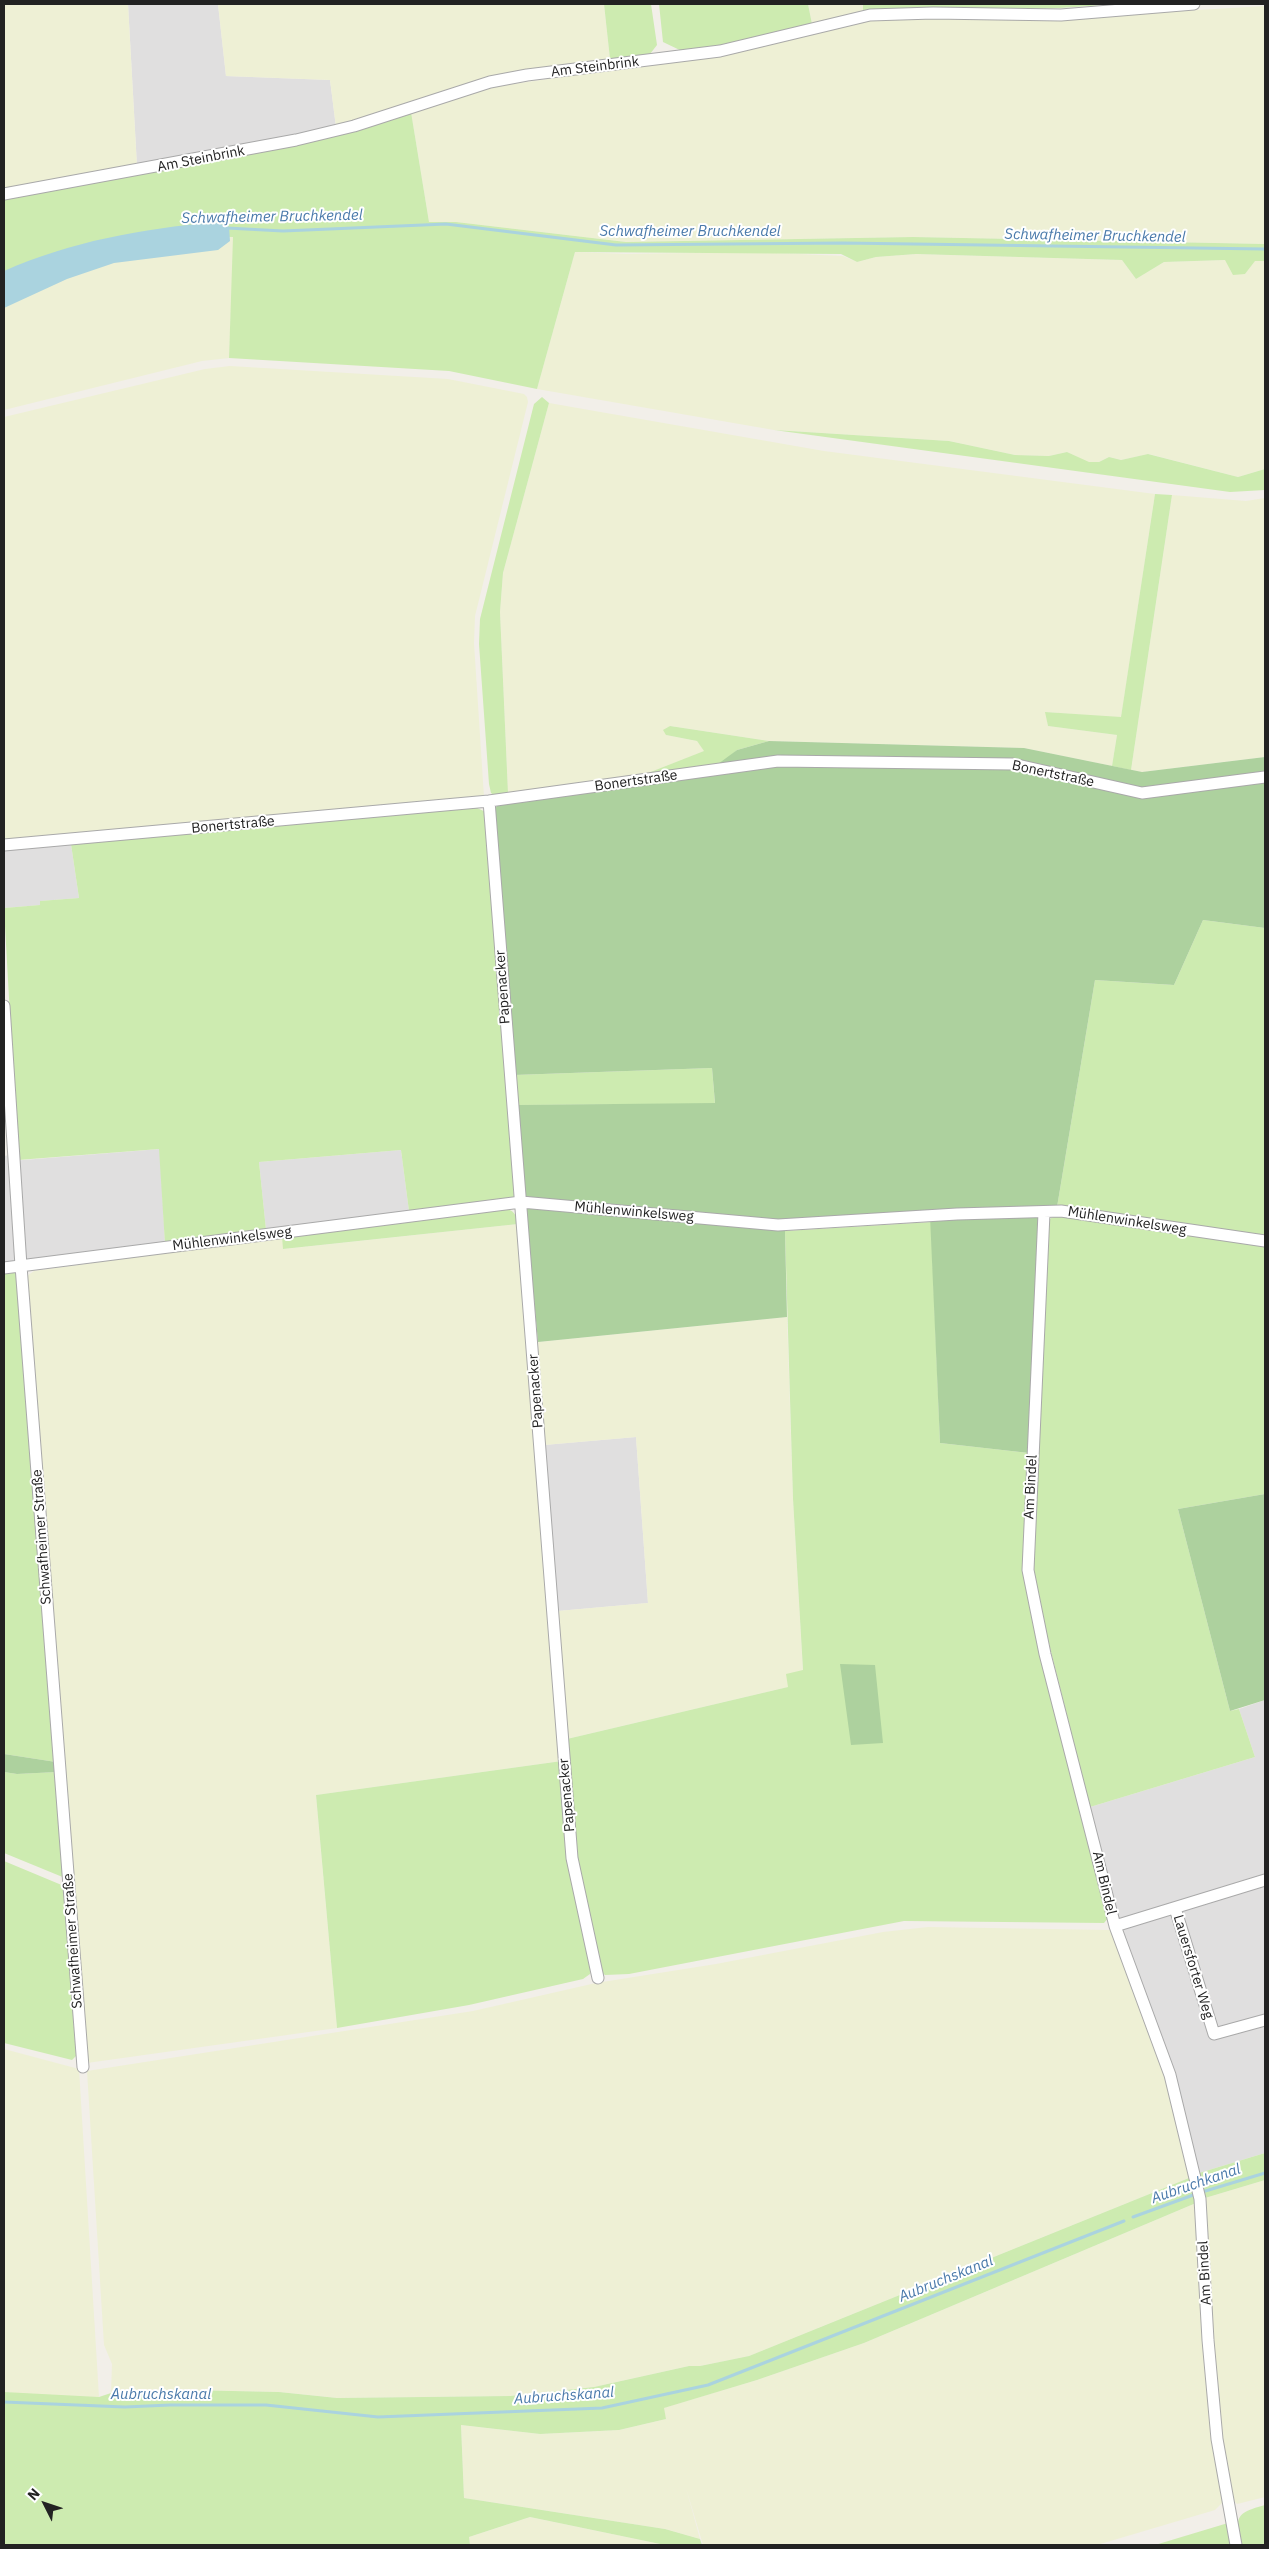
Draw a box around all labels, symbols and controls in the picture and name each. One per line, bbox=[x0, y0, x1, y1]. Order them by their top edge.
street label: Am Steinbrink bbox=[550, 53, 640, 81]
street label: Am Steinbrink bbox=[156, 142, 246, 176]
water label: Schwafheimer Bruchkendel bbox=[181, 206, 363, 228]
water label: Schwafheimer Bruchkendel bbox=[599, 223, 781, 241]
water label: Schwafheimer Bruchkendel bbox=[1004, 225, 1186, 247]
street label: Bonertstraße bbox=[1010, 757, 1096, 791]
street label: Bonertstraße bbox=[593, 767, 679, 795]
street label: Bonertstraße bbox=[191, 813, 275, 837]
street label: Papenacker bbox=[492, 949, 514, 1025]
street label: Mühlenwinkelsweg bbox=[574, 1198, 694, 1226]
street label: Mühlenwinkelsweg bbox=[1066, 1203, 1188, 1239]
street label: Mühlenwinkelsweg bbox=[171, 1223, 293, 1255]
street label: Papenacker bbox=[525, 1353, 547, 1429]
street label: Am Bindel bbox=[1021, 1454, 1041, 1520]
street label: Schwafheimer Straße bbox=[29, 1469, 55, 1605]
street label: Papenacker bbox=[555, 1757, 579, 1833]
street label: Am Bindel bbox=[1089, 1850, 1119, 1916]
street label: Schwafheimer Straße bbox=[60, 1873, 86, 2009]
street label: Lauersforter Weg bbox=[1169, 1913, 1217, 2021]
water label: Aubruchkanal bbox=[1149, 2160, 1243, 2208]
street label: Am Bindel bbox=[1195, 2240, 1215, 2306]
water label: Aubruchskanal bbox=[896, 2252, 996, 2306]
water label: Aubruchskanal bbox=[513, 2384, 615, 2408]
water label: Aubruchskanal bbox=[111, 2386, 211, 2404]
north arrow bbox=[20, 2479, 70, 2529]
text: N bbox=[24, 2484, 44, 2504]

